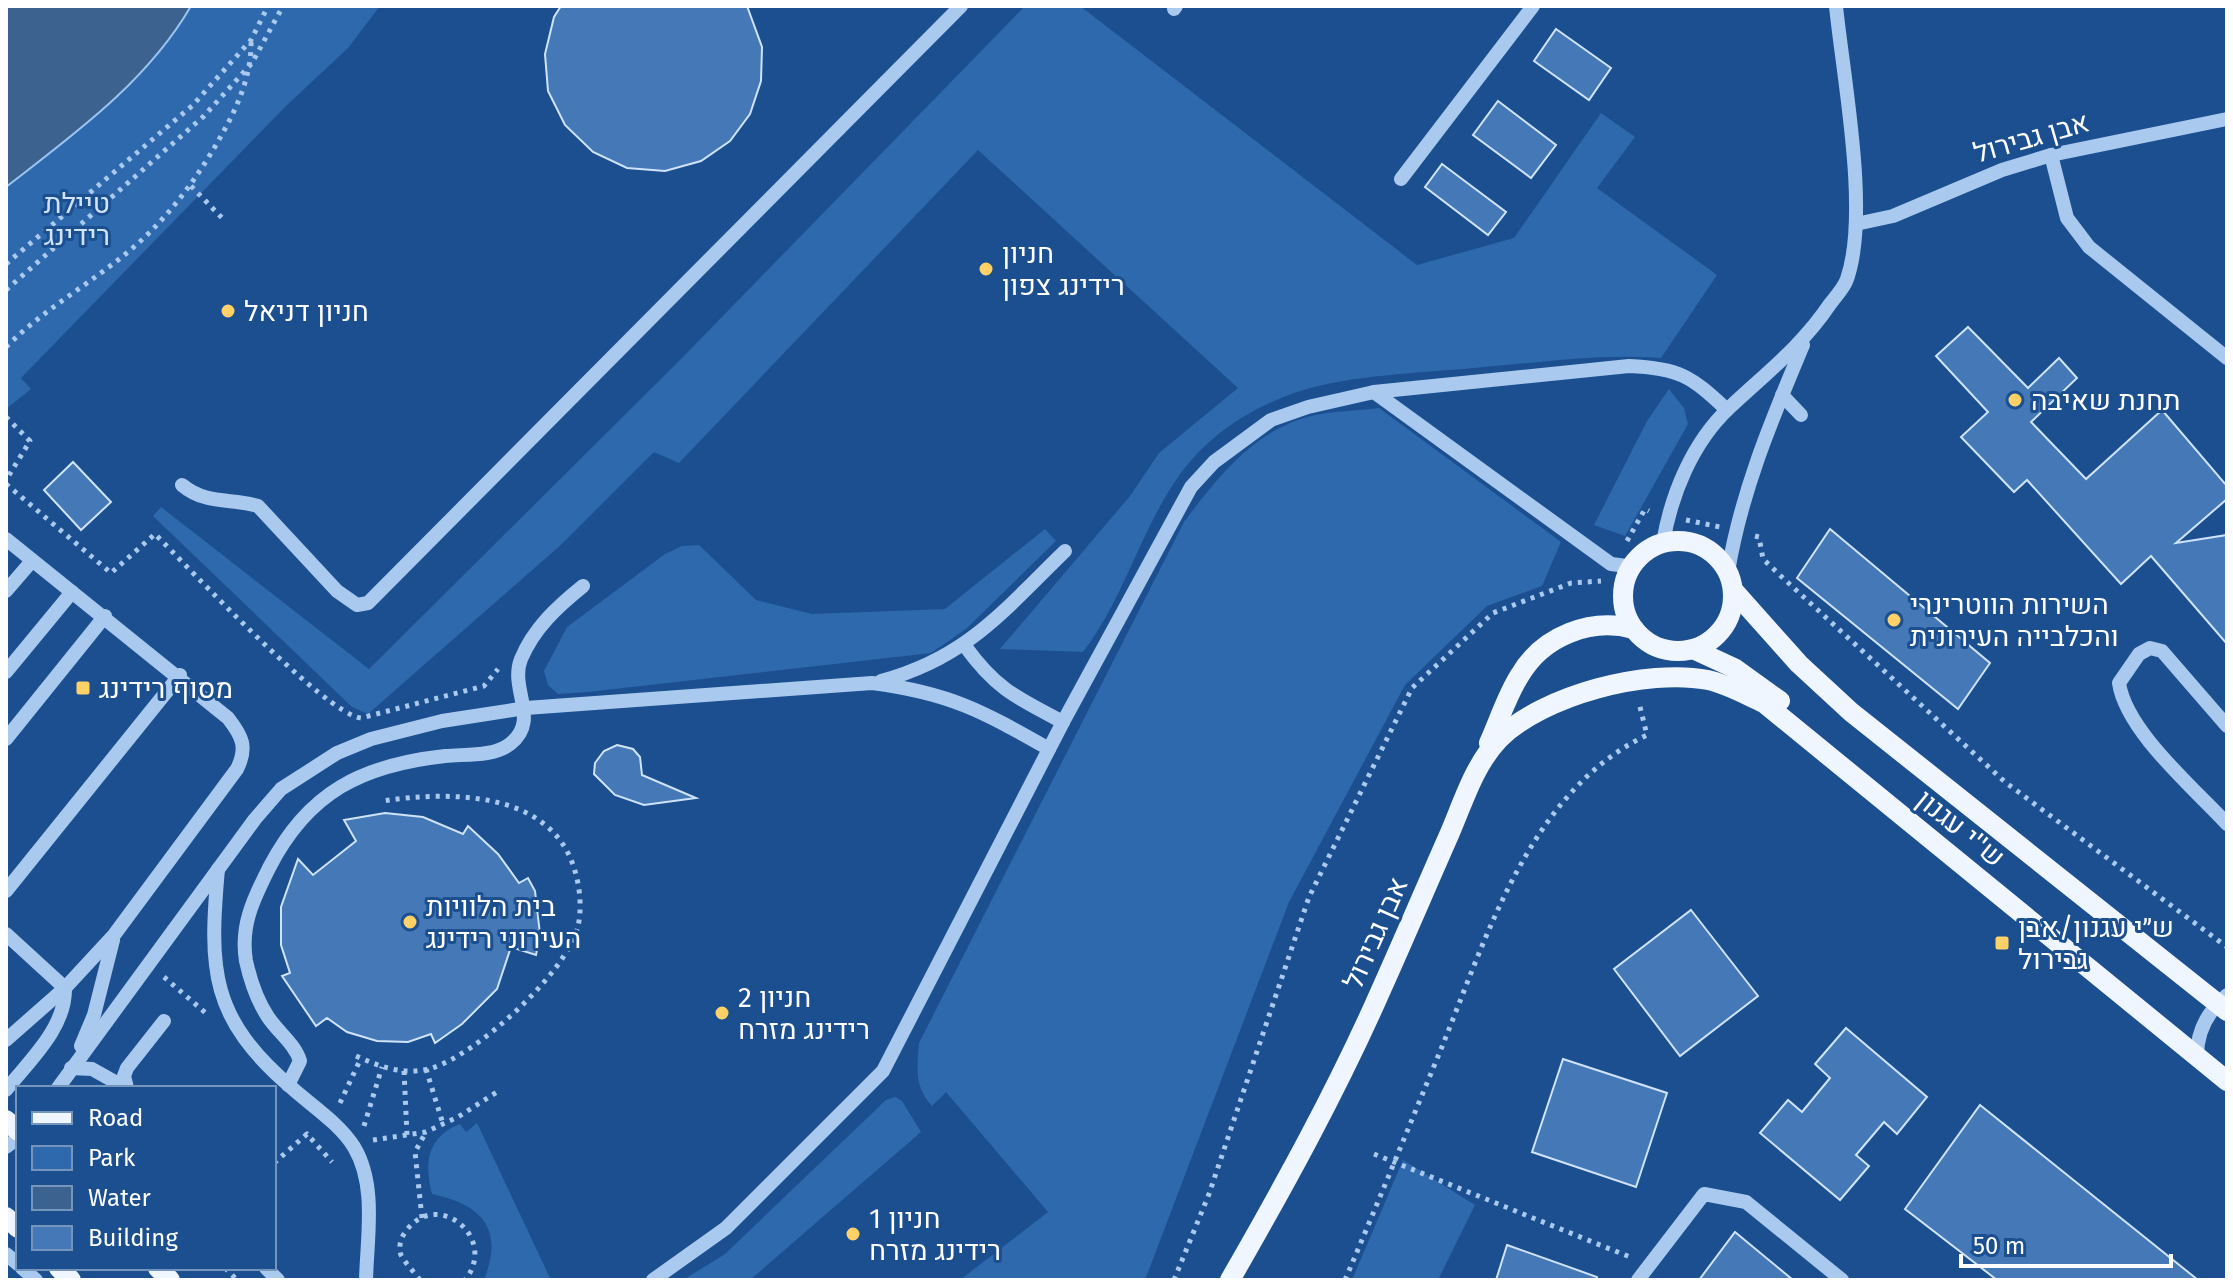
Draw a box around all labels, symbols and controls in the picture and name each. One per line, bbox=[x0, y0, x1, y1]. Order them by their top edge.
street label: אבן גבירול bbox=[1970, 105, 2093, 170]
park label: טיילת רידינג bbox=[44, 187, 110, 252]
place label: חניון רידינג צפון bbox=[1002, 237, 1125, 302]
marker: חניון רידינג צפון bbox=[977, 260, 995, 278]
place label: חניון דניאל bbox=[244, 295, 369, 328]
marker: חניון דניאל bbox=[219, 302, 237, 320]
place label: תחנת שאיבה bbox=[2031, 384, 2180, 417]
marker: תחנת שאיבה bbox=[2006, 391, 2024, 409]
place label: השירות הווטרינרי והכלבייה העירונית bbox=[1910, 588, 2119, 653]
marker: השירות הווטרינרי והכלבייה העירונית bbox=[1885, 611, 1903, 629]
place label: מסוף רידינג bbox=[99, 672, 233, 705]
marker: מסוף רידינג bbox=[74, 679, 92, 697]
street label: ש''י עגנון bbox=[1910, 783, 2011, 874]
street label: אבן גבירול bbox=[1336, 872, 1415, 994]
place label: בית הלוויות העירוני רידינג bbox=[426, 890, 581, 955]
place label: ש״י עגנון/אבן גבירול bbox=[2018, 911, 2174, 976]
marker: בית הלוויות העירוני רידינג bbox=[401, 913, 419, 931]
marker: ש״י עגנון/אבן גבירול bbox=[1993, 934, 2011, 952]
place label: 2 חניון רידינג מזרח bbox=[738, 981, 870, 1046]
marker: 2 חניון רידינג מזרח bbox=[713, 1004, 731, 1022]
legend bbox=[16, 1086, 276, 1270]
text: Road bbox=[88, 1104, 143, 1132]
text: Park bbox=[88, 1144, 136, 1172]
text: Water bbox=[88, 1184, 152, 1212]
place label: 1 חניון רידינג מזרח bbox=[869, 1202, 1001, 1267]
scale bar bbox=[1961, 1218, 2171, 1268]
text: Building bbox=[88, 1224, 178, 1252]
marker: 1 חניון רידינג מזרח bbox=[844, 1225, 862, 1243]
text: 50 m bbox=[1973, 1232, 2025, 1260]

